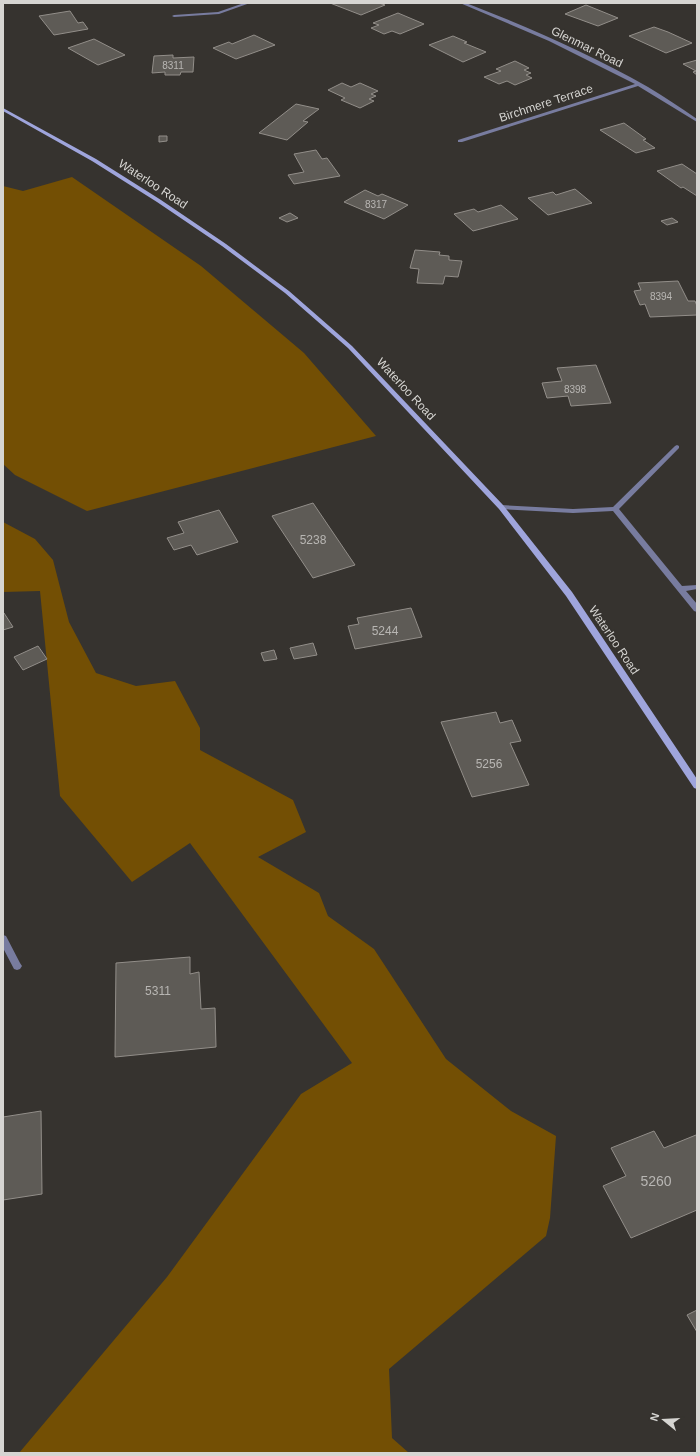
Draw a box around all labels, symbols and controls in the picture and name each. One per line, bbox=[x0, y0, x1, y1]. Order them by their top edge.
street label: Glenmar Road bbox=[549, 24, 625, 70]
house number: 8311 bbox=[162, 60, 184, 71]
street label: Birchmere Terrace bbox=[497, 81, 595, 125]
street label: Waterloo Road bbox=[116, 156, 190, 212]
house number: 8317 bbox=[365, 199, 388, 210]
house number: 8394 bbox=[650, 291, 673, 302]
street label: Waterloo Road bbox=[374, 355, 438, 423]
house number: 8398 bbox=[564, 384, 587, 395]
house number: 5238 bbox=[300, 533, 327, 547]
street label: Waterloo Road bbox=[586, 603, 642, 677]
house number: 5244 bbox=[372, 624, 399, 638]
house number: 5256 bbox=[476, 757, 503, 771]
house number: 5311 bbox=[145, 984, 171, 998]
house number: 5260 bbox=[640, 1173, 672, 1189]
north arrow bbox=[644, 1400, 684, 1440]
text: N bbox=[648, 1411, 661, 1423]

